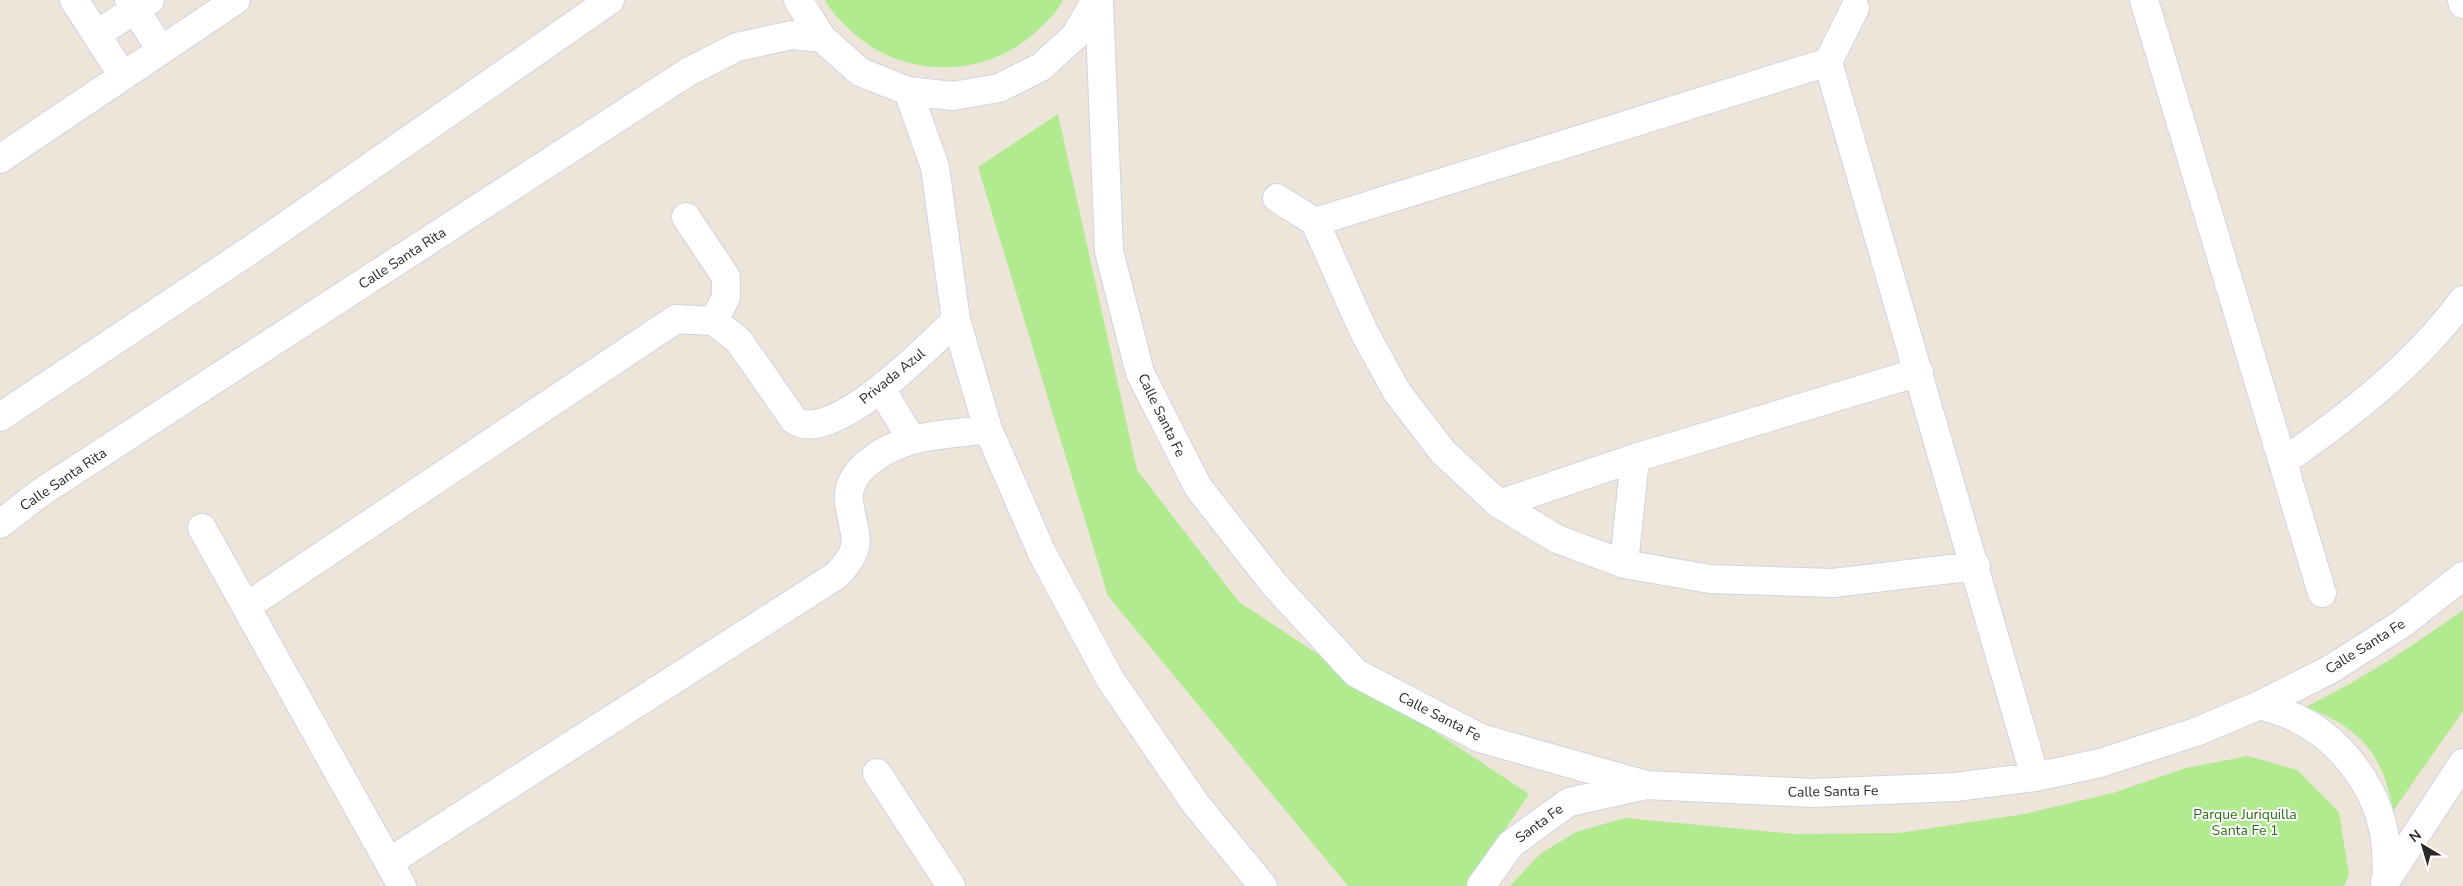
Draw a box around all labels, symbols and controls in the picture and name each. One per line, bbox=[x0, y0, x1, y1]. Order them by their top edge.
street label: Calle Santa Rita bbox=[355, 223, 450, 294]
street label: Privada Azul bbox=[856, 344, 930, 409]
street label: Calle Santa Fe bbox=[1133, 370, 1190, 460]
street label: Calle Santa Rita bbox=[16, 443, 110, 515]
street label: Calle Santa Fe bbox=[2322, 614, 2409, 678]
street label: Calle Santa Fe bbox=[1395, 687, 1484, 745]
street label: Calle Santa Fe bbox=[1788, 781, 1878, 802]
street label: Santa Fe bbox=[1512, 800, 1567, 847]
park label: Parque Juriquilla Santa Fe 1 bbox=[2193, 805, 2297, 840]
north arrow bbox=[2398, 821, 2448, 871]
text: N bbox=[2405, 825, 2425, 847]

